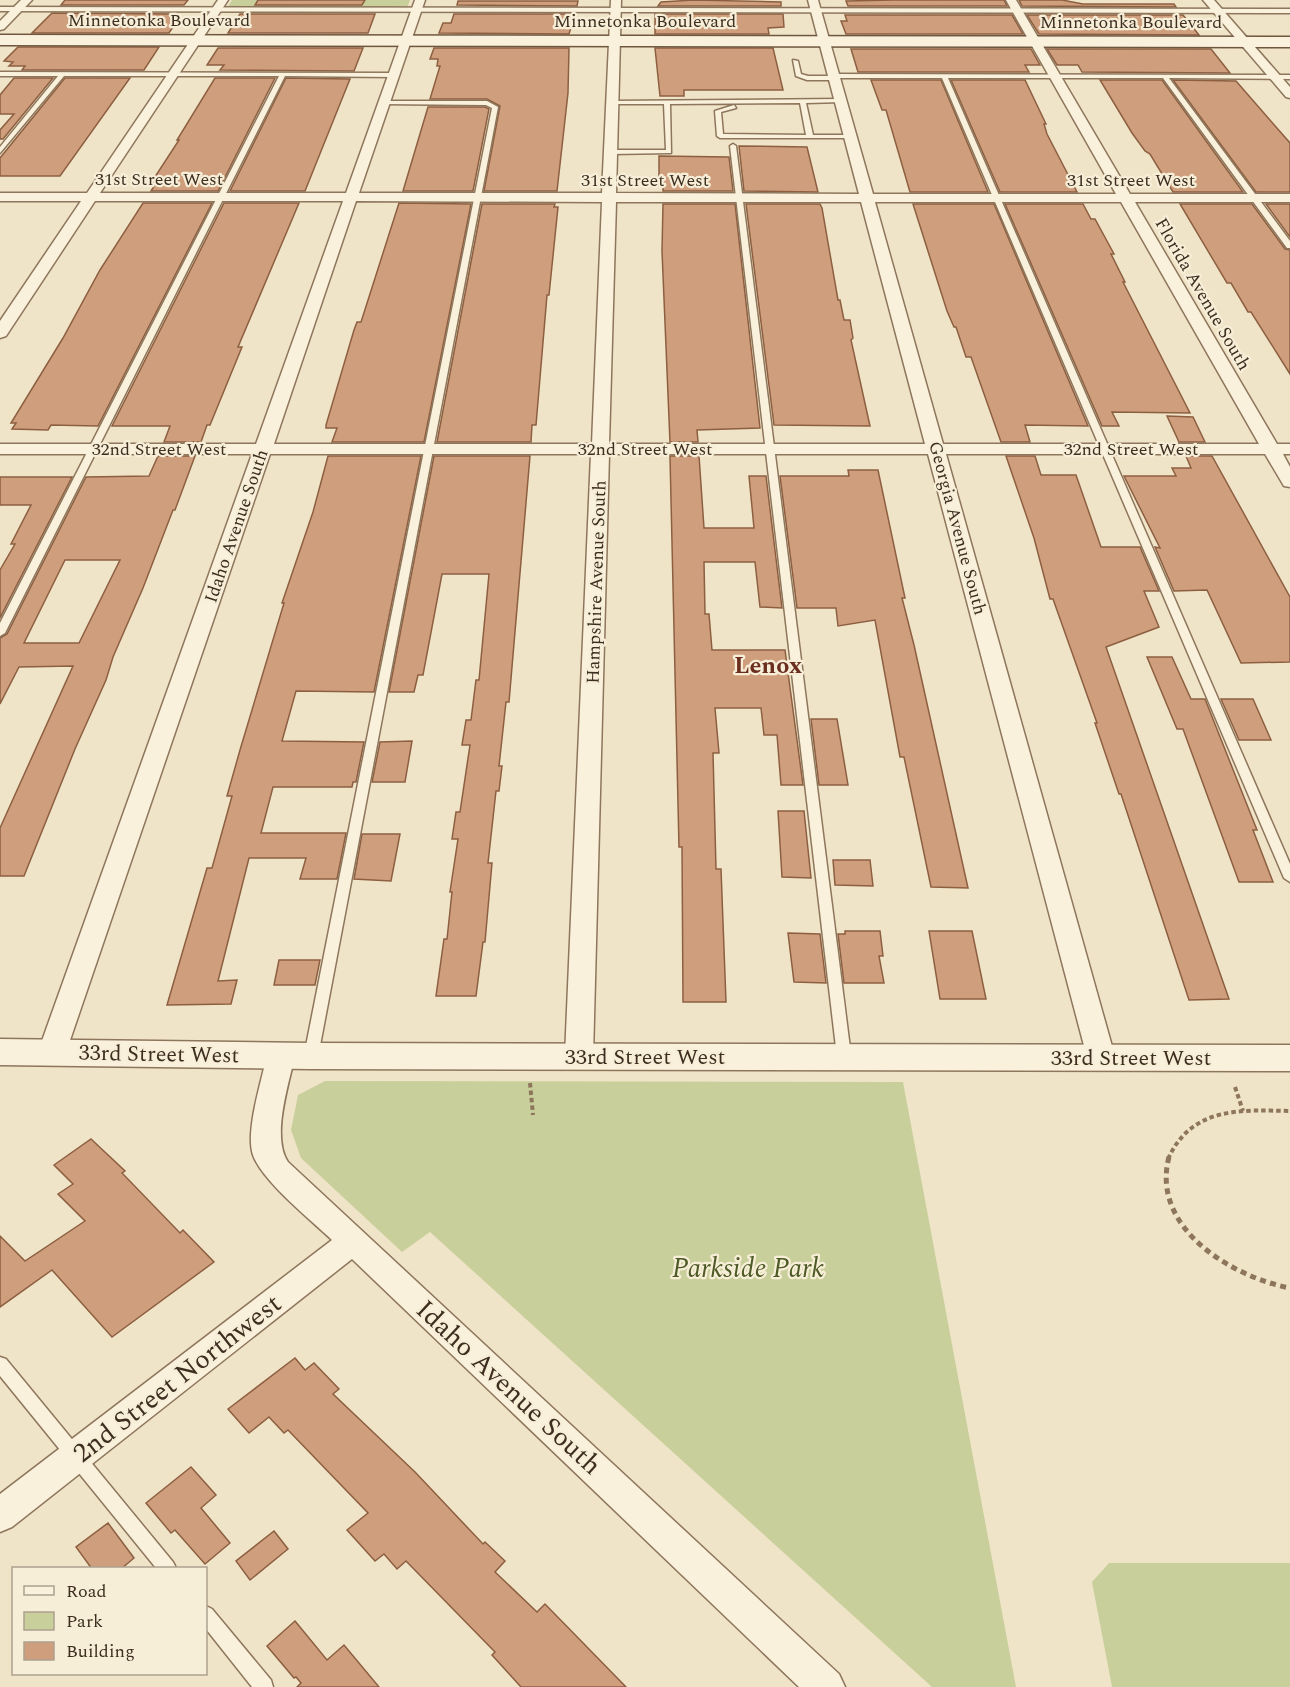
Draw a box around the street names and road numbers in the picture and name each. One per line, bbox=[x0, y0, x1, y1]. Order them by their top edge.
street label: Minnetonka Boulevard bbox=[68, 7, 250, 34]
street label: Minnetonka Boulevard bbox=[554, 8, 736, 35]
street label: Minnetonka Boulevard bbox=[1040, 9, 1222, 36]
street label: 31st Street West bbox=[95, 166, 223, 193]
street label: 31st Street West bbox=[581, 167, 709, 194]
street label: 31st Street West bbox=[1067, 167, 1195, 194]
street label: Florida Avenue South bbox=[1148, 213, 1257, 376]
street label: 32nd Street West bbox=[92, 436, 226, 463]
street label: 32nd Street West bbox=[578, 436, 712, 463]
street label: 32nd Street West bbox=[1064, 436, 1198, 463]
street label: Georgia Avenue South bbox=[921, 438, 994, 618]
street label: Idaho Avenue South bbox=[198, 446, 275, 607]
street label: Hampshire Avenue South bbox=[579, 480, 614, 684]
street label: 33rd Street West bbox=[78, 1037, 240, 1072]
street label: 33rd Street West bbox=[565, 1041, 726, 1074]
street label: 33rd Street West bbox=[1051, 1042, 1212, 1075]
street label: 2nd Street Northwest bbox=[64, 1284, 291, 1474]
street label: Idaho Avenue South bbox=[406, 1290, 611, 1485]

